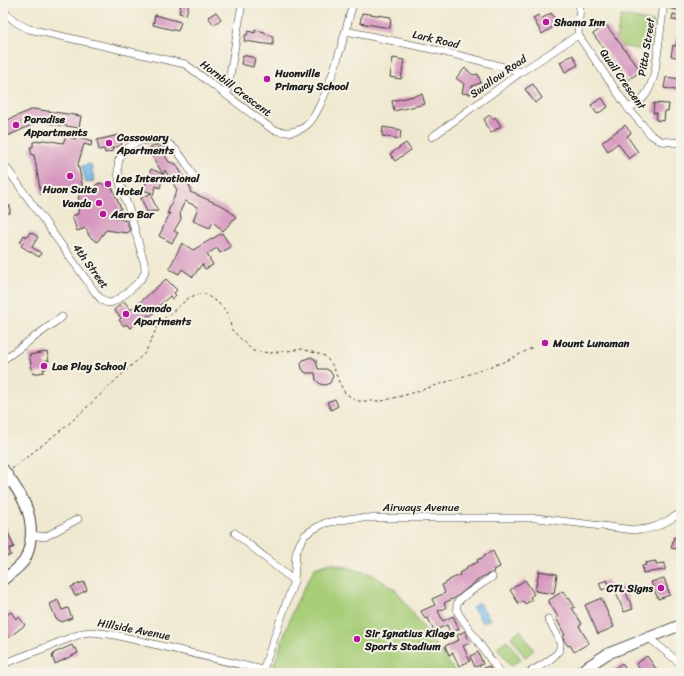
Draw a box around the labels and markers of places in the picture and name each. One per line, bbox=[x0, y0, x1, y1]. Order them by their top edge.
place label: Shama Inn bbox=[553, 13, 605, 32]
marker: Shama Inn bbox=[541, 17, 551, 27]
place label: Huonville Primary School bbox=[274, 64, 350, 96]
marker: Huonville Primary School bbox=[262, 74, 272, 84]
place label: Paradise Appartments bbox=[23, 110, 89, 142]
marker: Paradise Appartments bbox=[11, 120, 21, 130]
place label: Cassowary Apartments bbox=[116, 128, 175, 160]
marker: Cassowary Apartments bbox=[104, 138, 114, 148]
place label: Lae International Hotel bbox=[115, 169, 200, 201]
marker: Huon Suite bbox=[65, 171, 75, 181]
marker: Lae International Hotel bbox=[103, 179, 113, 189]
place label: Huon Suite bbox=[42, 180, 98, 199]
place label: Vanda bbox=[62, 194, 91, 213]
marker: Vanda bbox=[94, 198, 104, 208]
place label: Aero Bar bbox=[110, 205, 155, 224]
marker: Aero Bar bbox=[98, 209, 108, 219]
place label: Komodo Apartments bbox=[133, 299, 192, 331]
marker: Komodo Apartments bbox=[121, 309, 131, 319]
place label: Mount Lunaman bbox=[552, 334, 629, 353]
marker: Mount Lunaman bbox=[540, 338, 550, 348]
place label: Lae Play School bbox=[52, 357, 127, 376]
marker: Lae Play School bbox=[39, 361, 49, 371]
place label: CTL Signs bbox=[605, 579, 653, 598]
marker: CTL Signs bbox=[656, 583, 666, 593]
place label: Sir Ignatius Kilage Sports Stadium bbox=[364, 624, 455, 656]
marker: Sir Ignatius Kilage Sports Stadium bbox=[352, 634, 362, 644]

